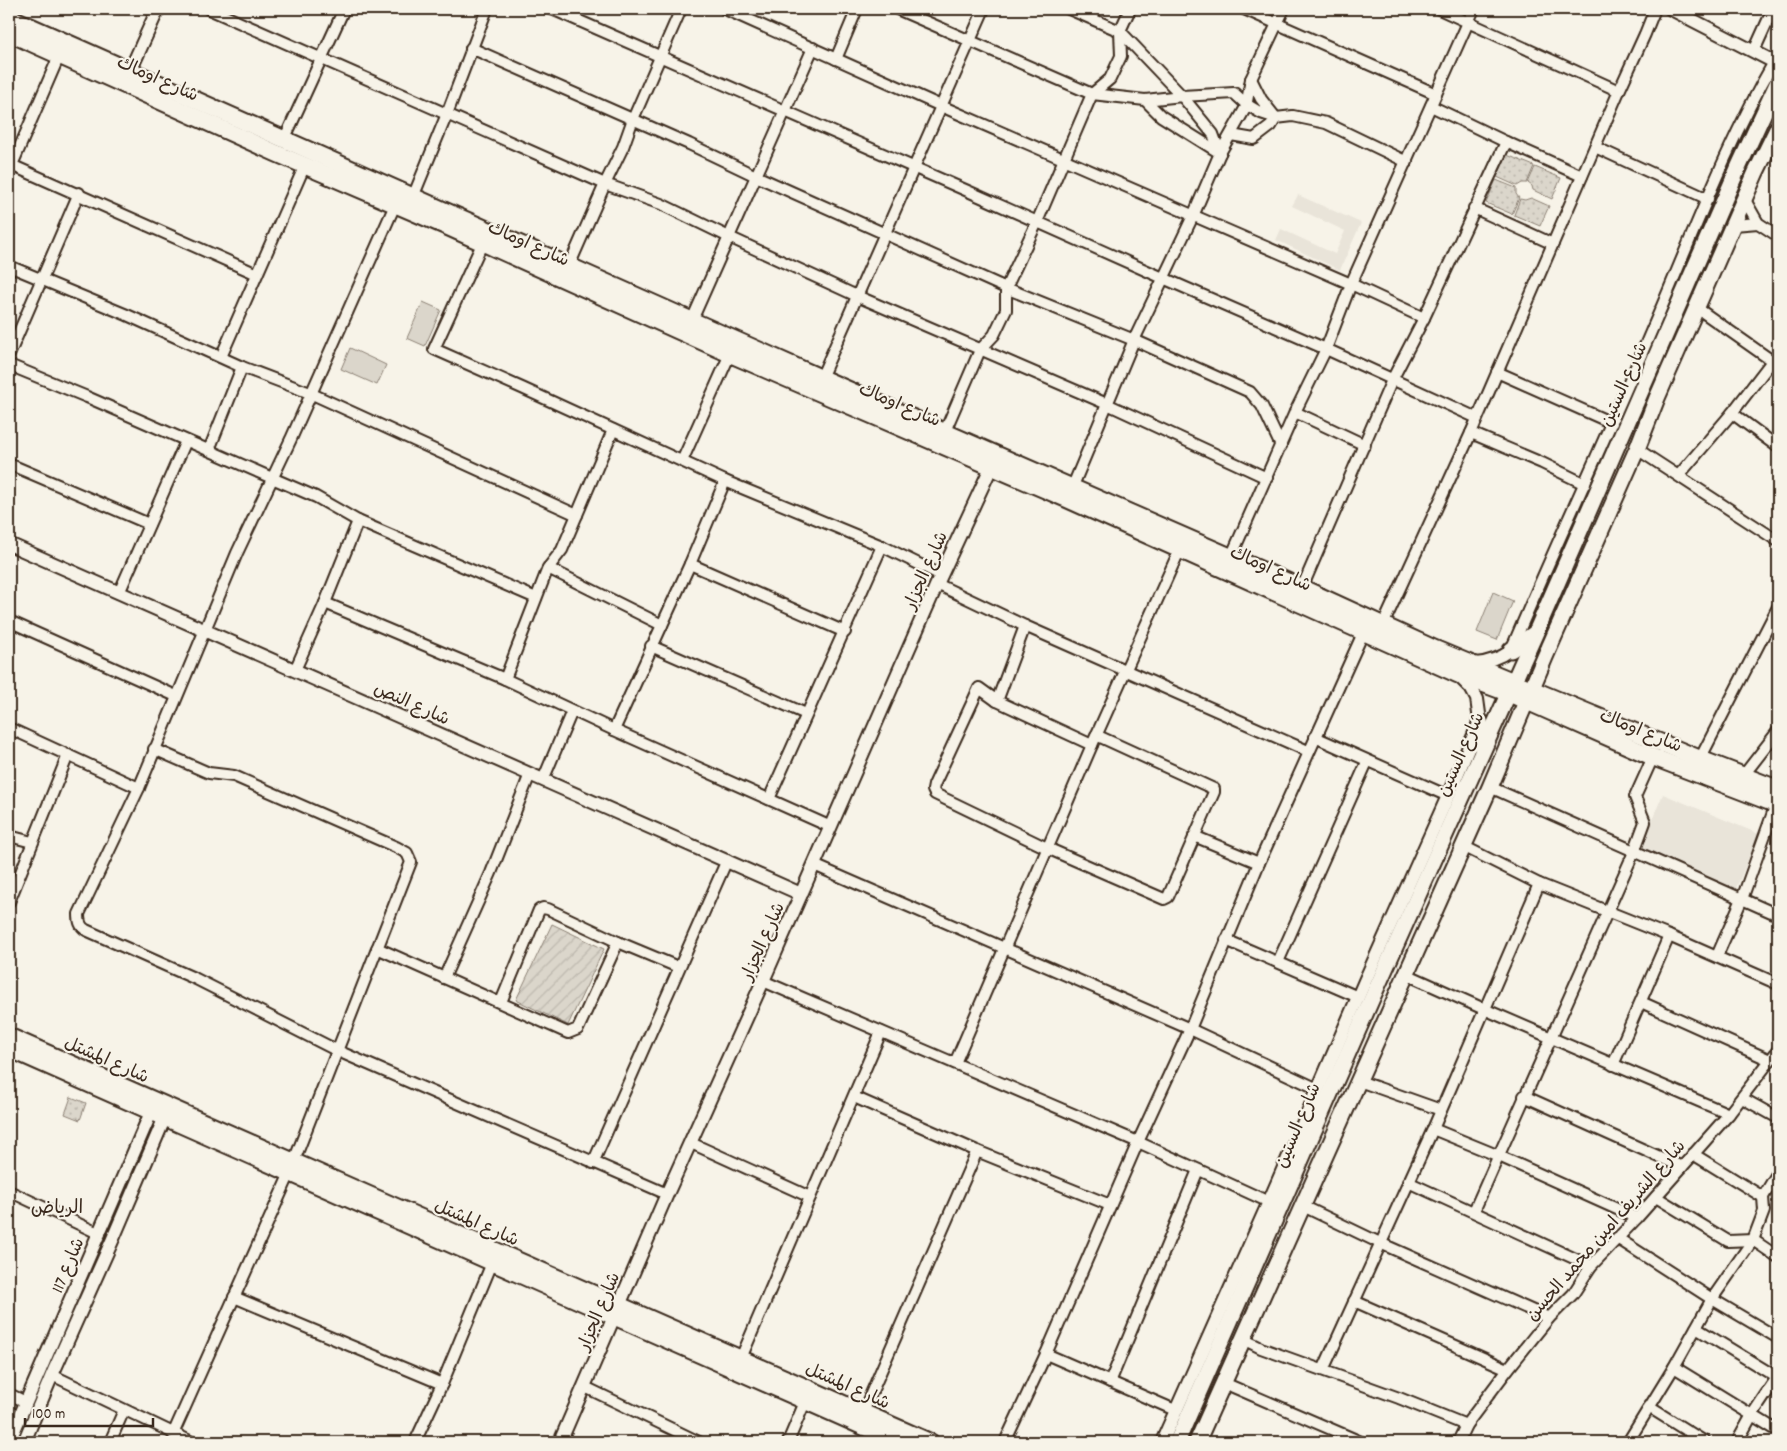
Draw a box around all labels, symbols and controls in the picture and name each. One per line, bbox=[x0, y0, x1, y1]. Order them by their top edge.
street label: شارع اوماك bbox=[112, 51, 202, 109]
street label: شارع اوماك bbox=[483, 216, 573, 274]
street label: شارع الستين bbox=[1595, 339, 1655, 431]
street label: شارع اوماك bbox=[854, 378, 944, 435]
street label: شارع الجزار bbox=[898, 528, 956, 616]
street label: شارع اوماك bbox=[1225, 541, 1315, 599]
street label: شارع النص bbox=[369, 677, 453, 733]
street label: شارع اوماك bbox=[1595, 704, 1685, 760]
street label: شارع الستين bbox=[1432, 709, 1492, 801]
street label: شارع الجزار bbox=[735, 899, 793, 987]
street label: شارع المشتل bbox=[60, 1032, 152, 1091]
street label: شارع الستين bbox=[1270, 1080, 1328, 1172]
street label: شارع الشريف امين محمد الحسن bbox=[1521, 1136, 1693, 1328]
street label: شارع المشتل bbox=[430, 1195, 522, 1254]
district label: الرياض bbox=[31, 1196, 83, 1223]
street label: شارع 117 bbox=[46, 1234, 92, 1297]
street label: شارع الجزار bbox=[572, 1269, 628, 1357]
street label: شارع المشتل bbox=[801, 1358, 893, 1417]
scale bar bbox=[25, 1396, 152, 1428]
text: 100 m bbox=[32, 1404, 65, 1426]

